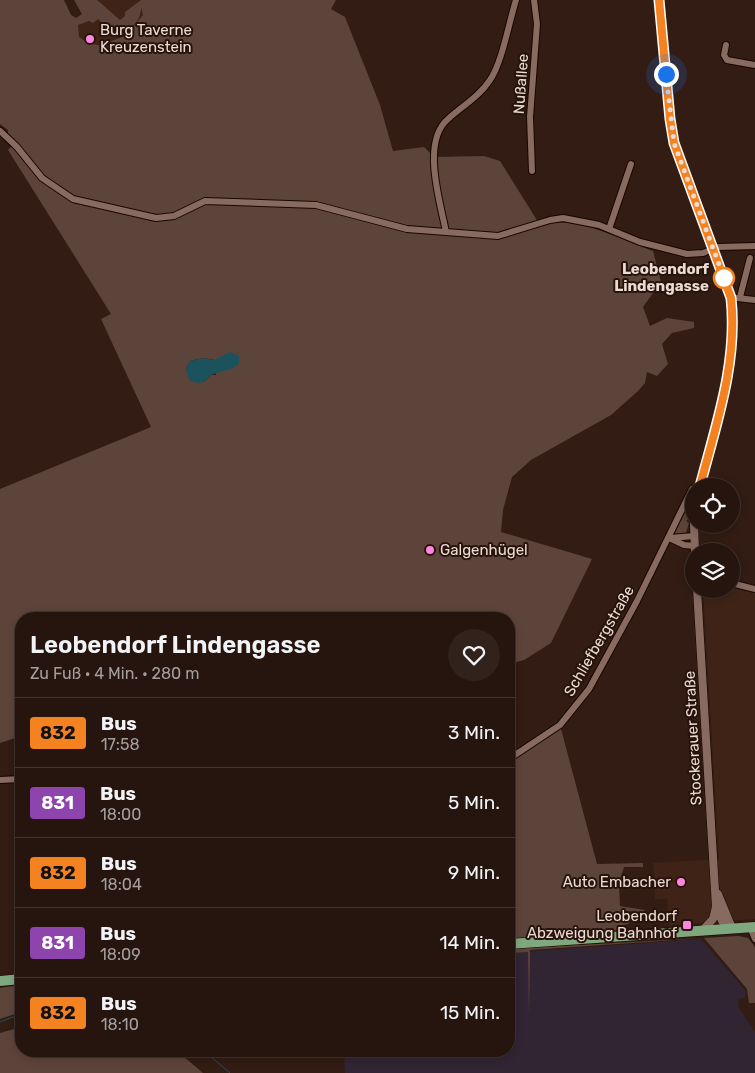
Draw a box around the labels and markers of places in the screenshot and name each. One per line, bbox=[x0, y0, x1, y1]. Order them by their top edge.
place label: Burg Taverne Kreuzenstein bbox=[100, 21, 192, 56]
marker: Burg Taverne Kreuzenstein bbox=[84, 33, 96, 45]
place label: Leobendorf Lindengasse bbox=[614, 260, 709, 295]
marker: Leobendorf Lindengasse bbox=[713, 267, 735, 289]
place label: Galgenhügel bbox=[440, 541, 528, 559]
marker: Galgenhügel bbox=[424, 544, 436, 556]
place label: Auto Embacher bbox=[563, 873, 671, 891]
marker: Auto Embacher bbox=[675, 876, 687, 888]
place label: Leobendorf Abzweigung Bahnhof bbox=[527, 907, 677, 942]
marker: Leobendorf Abzweigung Bahnhof bbox=[681, 919, 693, 931]

